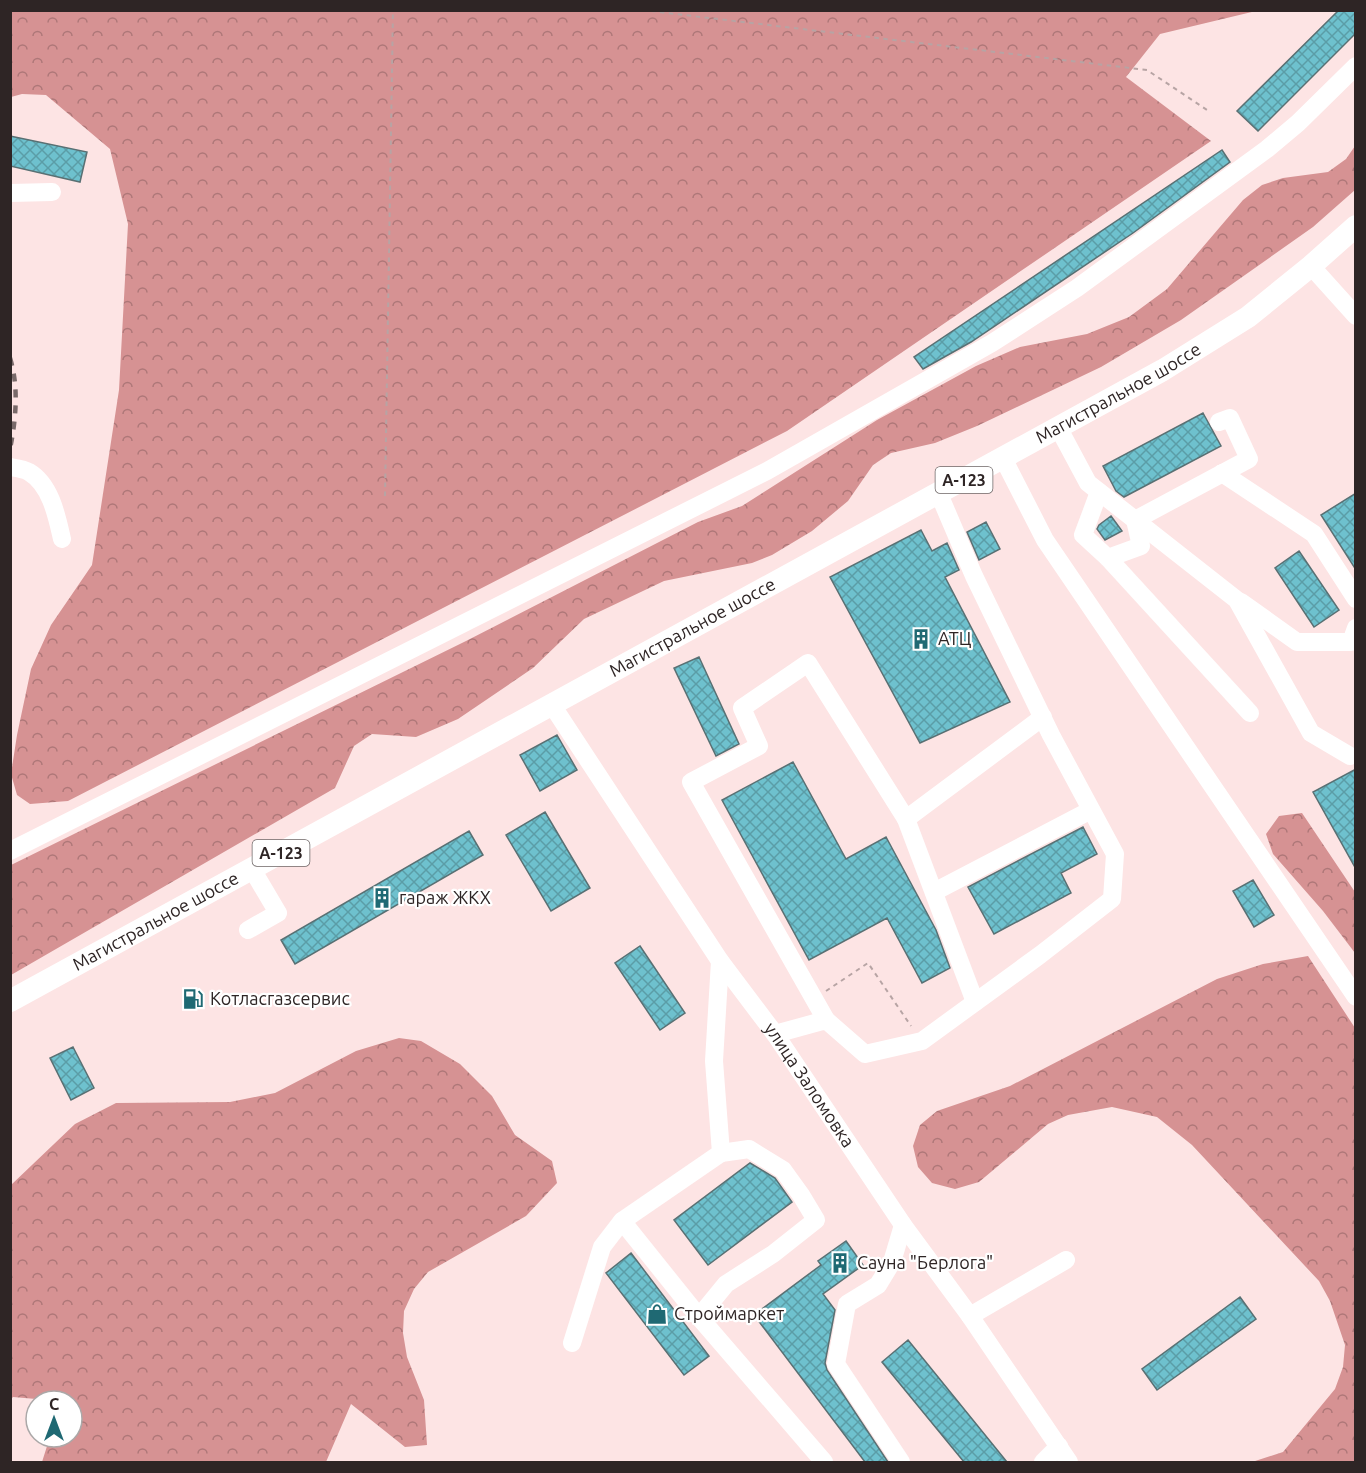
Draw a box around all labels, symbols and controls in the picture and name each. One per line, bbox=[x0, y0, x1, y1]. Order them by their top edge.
street label: Магистральное шоссе bbox=[1032, 338, 1204, 447]
road number: А-123 bbox=[936, 467, 992, 493]
street label: Магистральное шоссе bbox=[606, 573, 778, 680]
building icon: АТЦ bbox=[909, 627, 933, 651]
place label: АТЦ bbox=[938, 628, 972, 648]
road number: А-123 bbox=[252, 840, 310, 866]
street label: Магистральное шоссе bbox=[69, 867, 242, 974]
building icon: гараж ЖКХ bbox=[370, 886, 394, 910]
place label: гараж ЖКХ bbox=[399, 887, 491, 907]
fuel station icon: Котласгазсервис bbox=[181, 987, 205, 1011]
place label: Котласгазсервис bbox=[210, 988, 350, 1008]
street label: улица Заломовка bbox=[761, 1018, 859, 1151]
building icon: Сауна "Берлога" bbox=[828, 1251, 852, 1275]
place label: Сауна "Берлога" bbox=[857, 1252, 993, 1272]
shop icon: Строймаркет bbox=[645, 1302, 669, 1326]
place label: Строймаркет bbox=[674, 1303, 784, 1323]
north arrow bbox=[24, 1389, 84, 1449]
text: С bbox=[49, 1395, 59, 1413]

